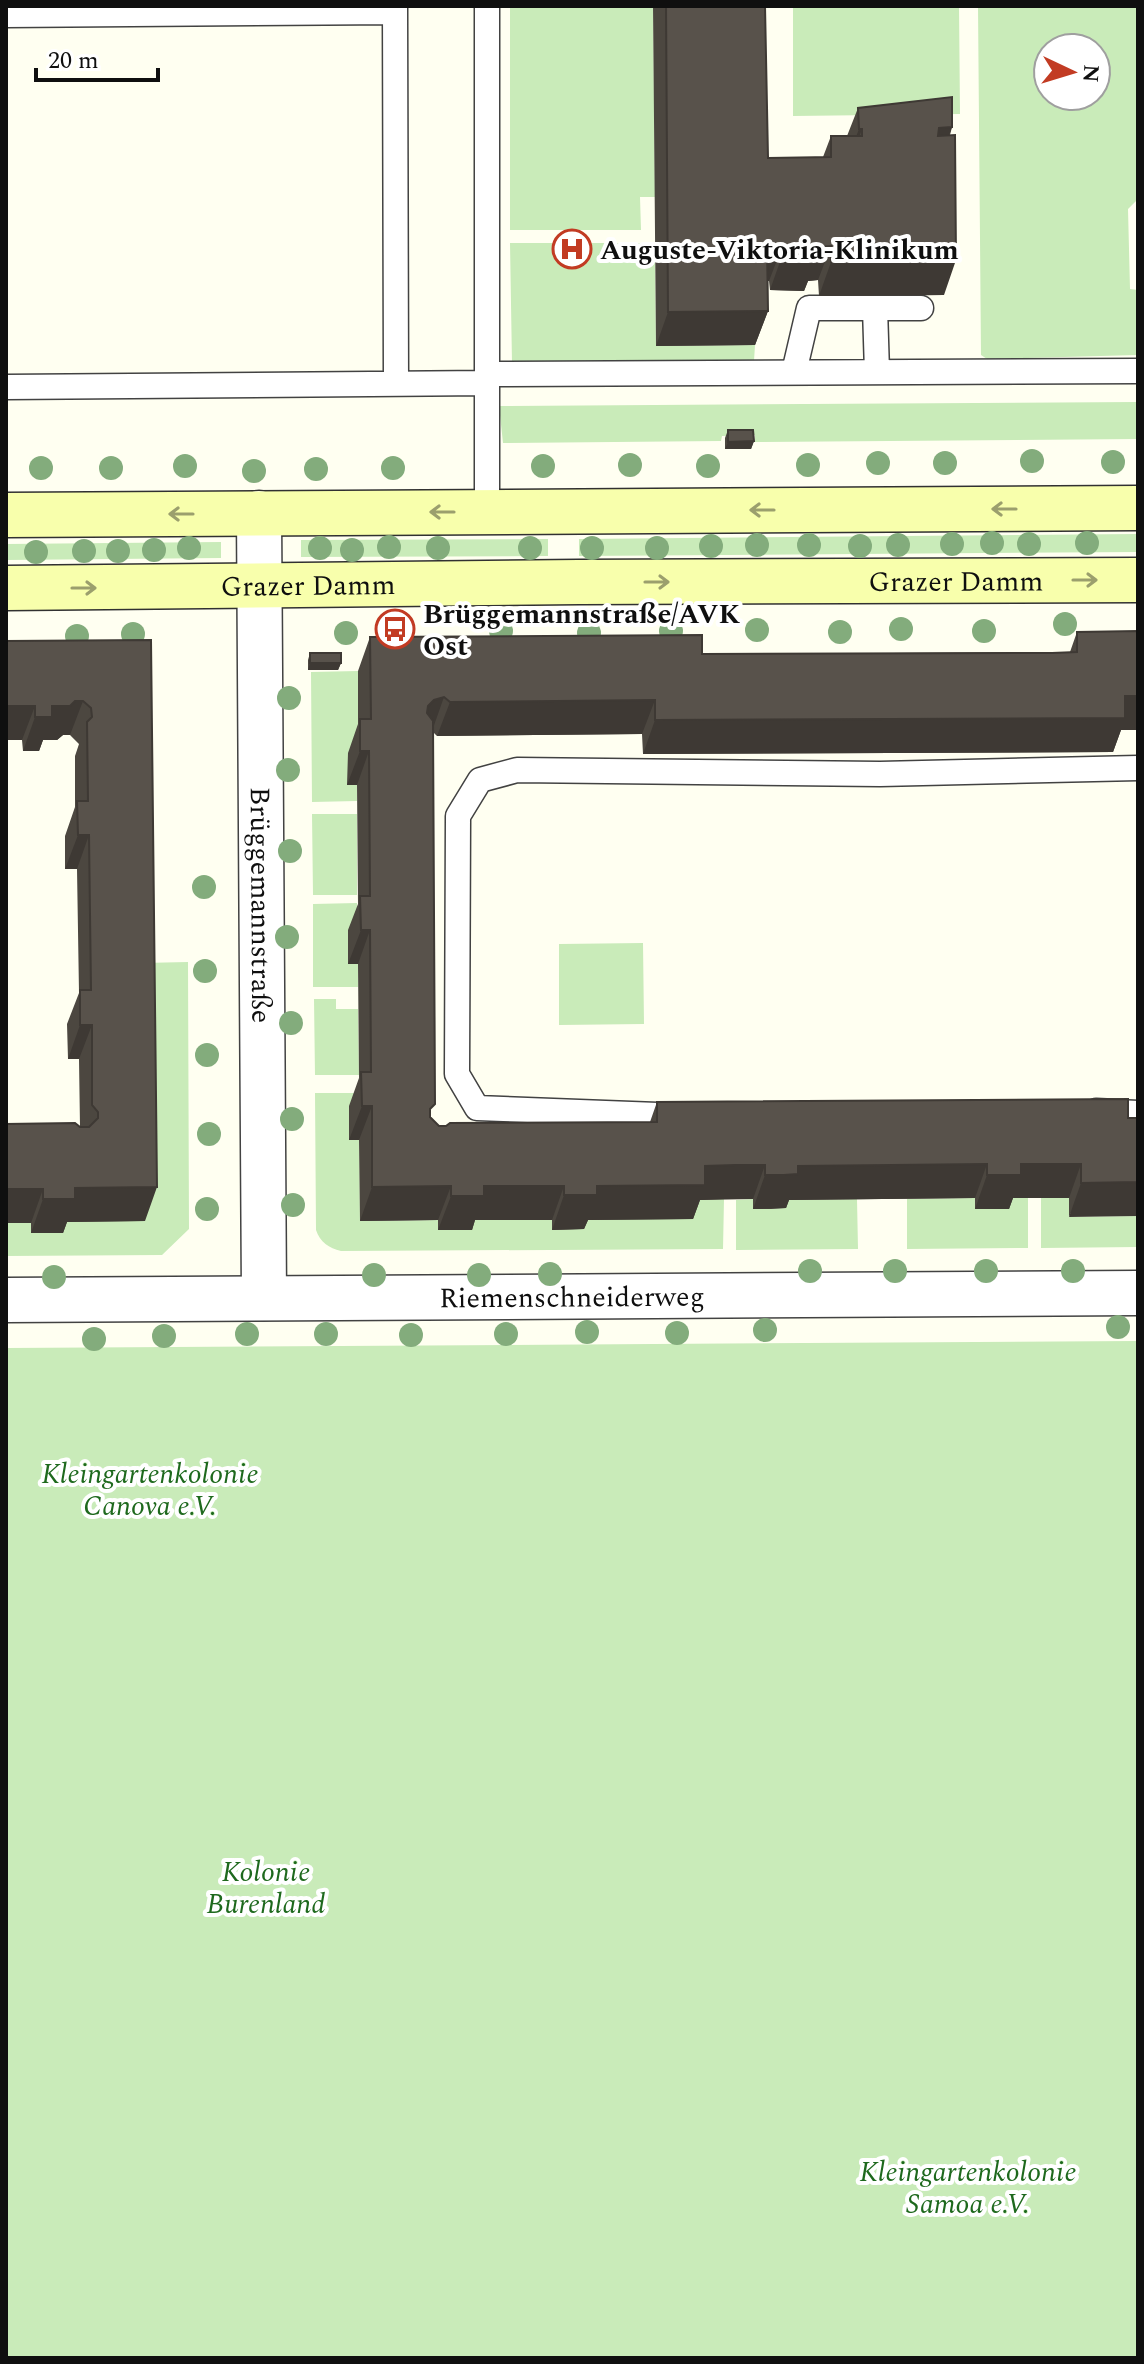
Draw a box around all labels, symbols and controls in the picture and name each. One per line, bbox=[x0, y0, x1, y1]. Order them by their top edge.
scale bar bbox=[36, 32, 158, 82]
north arrow bbox=[1032, 32, 1112, 112]
text: 20 m bbox=[48, 43, 99, 79]
text: N bbox=[1073, 63, 1108, 83]
hospital icon: Auguste-Viktoria-Klinikum bbox=[551, 228, 593, 270]
place label: Auguste-Viktoria-Klinikum bbox=[600, 229, 959, 272]
one-way arrow bbox=[991, 501, 1018, 517]
one-way arrow bbox=[749, 502, 776, 518]
one-way arrow bbox=[429, 504, 456, 520]
one-way arrow bbox=[168, 506, 195, 522]
street label: Grazer Damm bbox=[868, 560, 1043, 604]
street label: Grazer Damm bbox=[220, 564, 396, 609]
one-way arrow bbox=[1071, 572, 1098, 588]
one-way arrow bbox=[643, 574, 670, 590]
one-way arrow bbox=[70, 580, 97, 596]
place label: Brüggemannstraße/AVK Ost bbox=[423, 593, 740, 668]
bus stop icon: Brüggemannstraße/AVK Ost bbox=[374, 608, 416, 650]
street label: Brüggemannstraße bbox=[238, 787, 282, 1023]
street label: Riemenschneiderweg bbox=[439, 1276, 705, 1320]
park label: Kleingartenkolonie Canova e.V. bbox=[41, 1453, 259, 1528]
park label: Kolonie Burenland bbox=[207, 1851, 325, 1926]
park label: Kleingartenkolonie Samoa e.V. bbox=[859, 2151, 1077, 2226]

